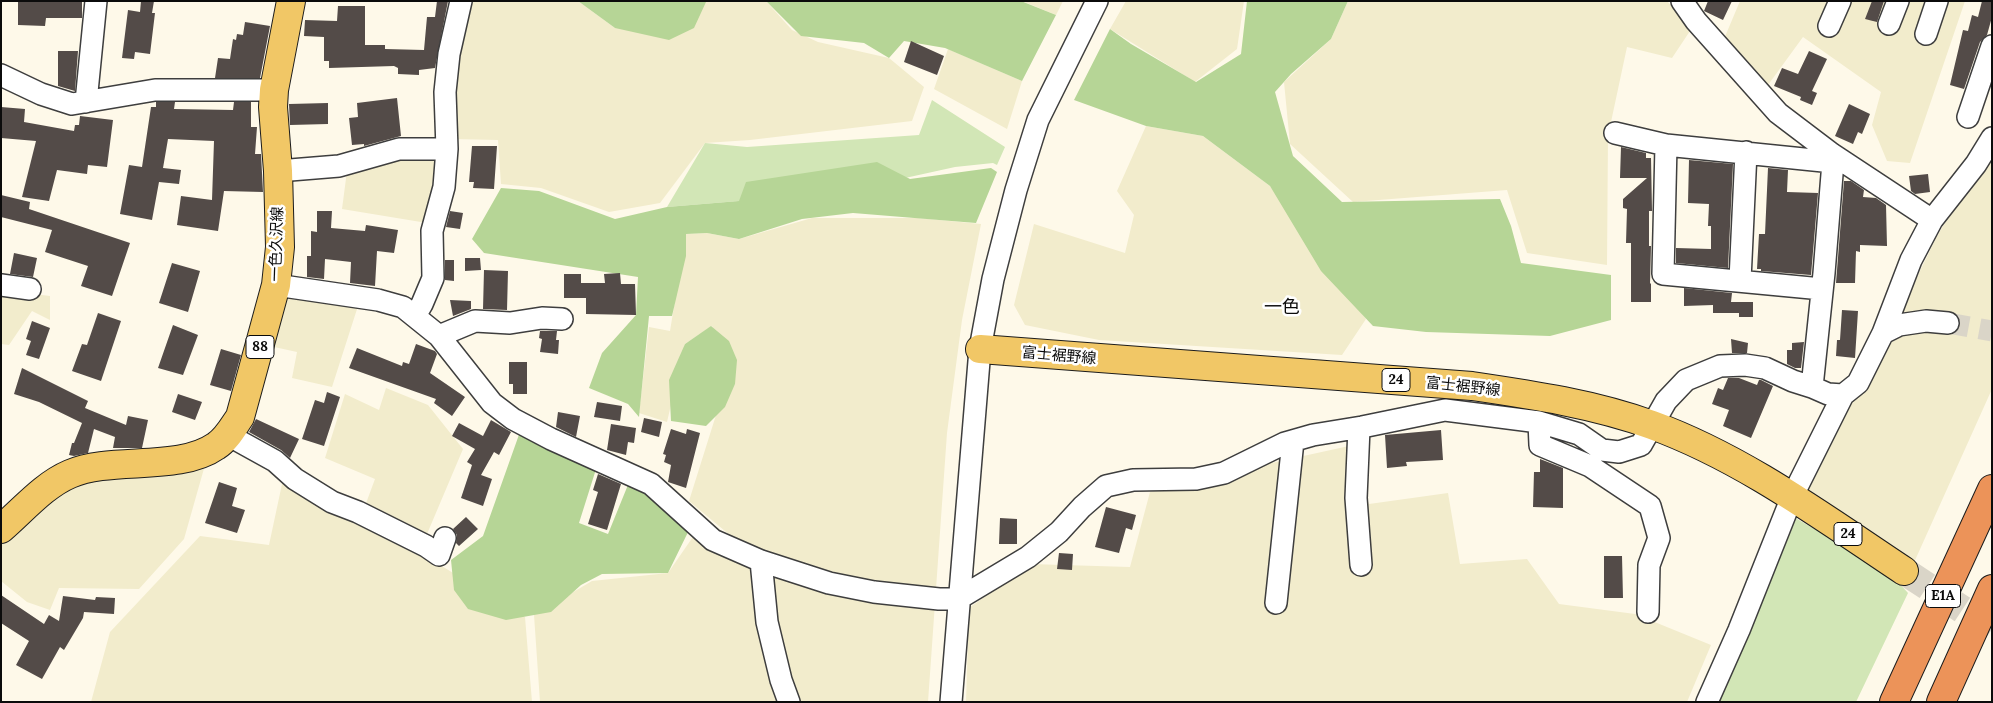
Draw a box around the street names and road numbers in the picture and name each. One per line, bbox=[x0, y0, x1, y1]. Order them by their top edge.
street label: 一色久沢線 bbox=[267, 206, 287, 282]
road number: 88 bbox=[246, 336, 274, 358]
street label: 富士裾野線 bbox=[1021, 344, 1097, 368]
road number: 24 bbox=[1382, 368, 1410, 392]
street label: 富士裾野線 bbox=[1425, 374, 1501, 400]
road number: 24 bbox=[1834, 522, 1862, 546]
road number: E1A bbox=[1926, 584, 1960, 608]

